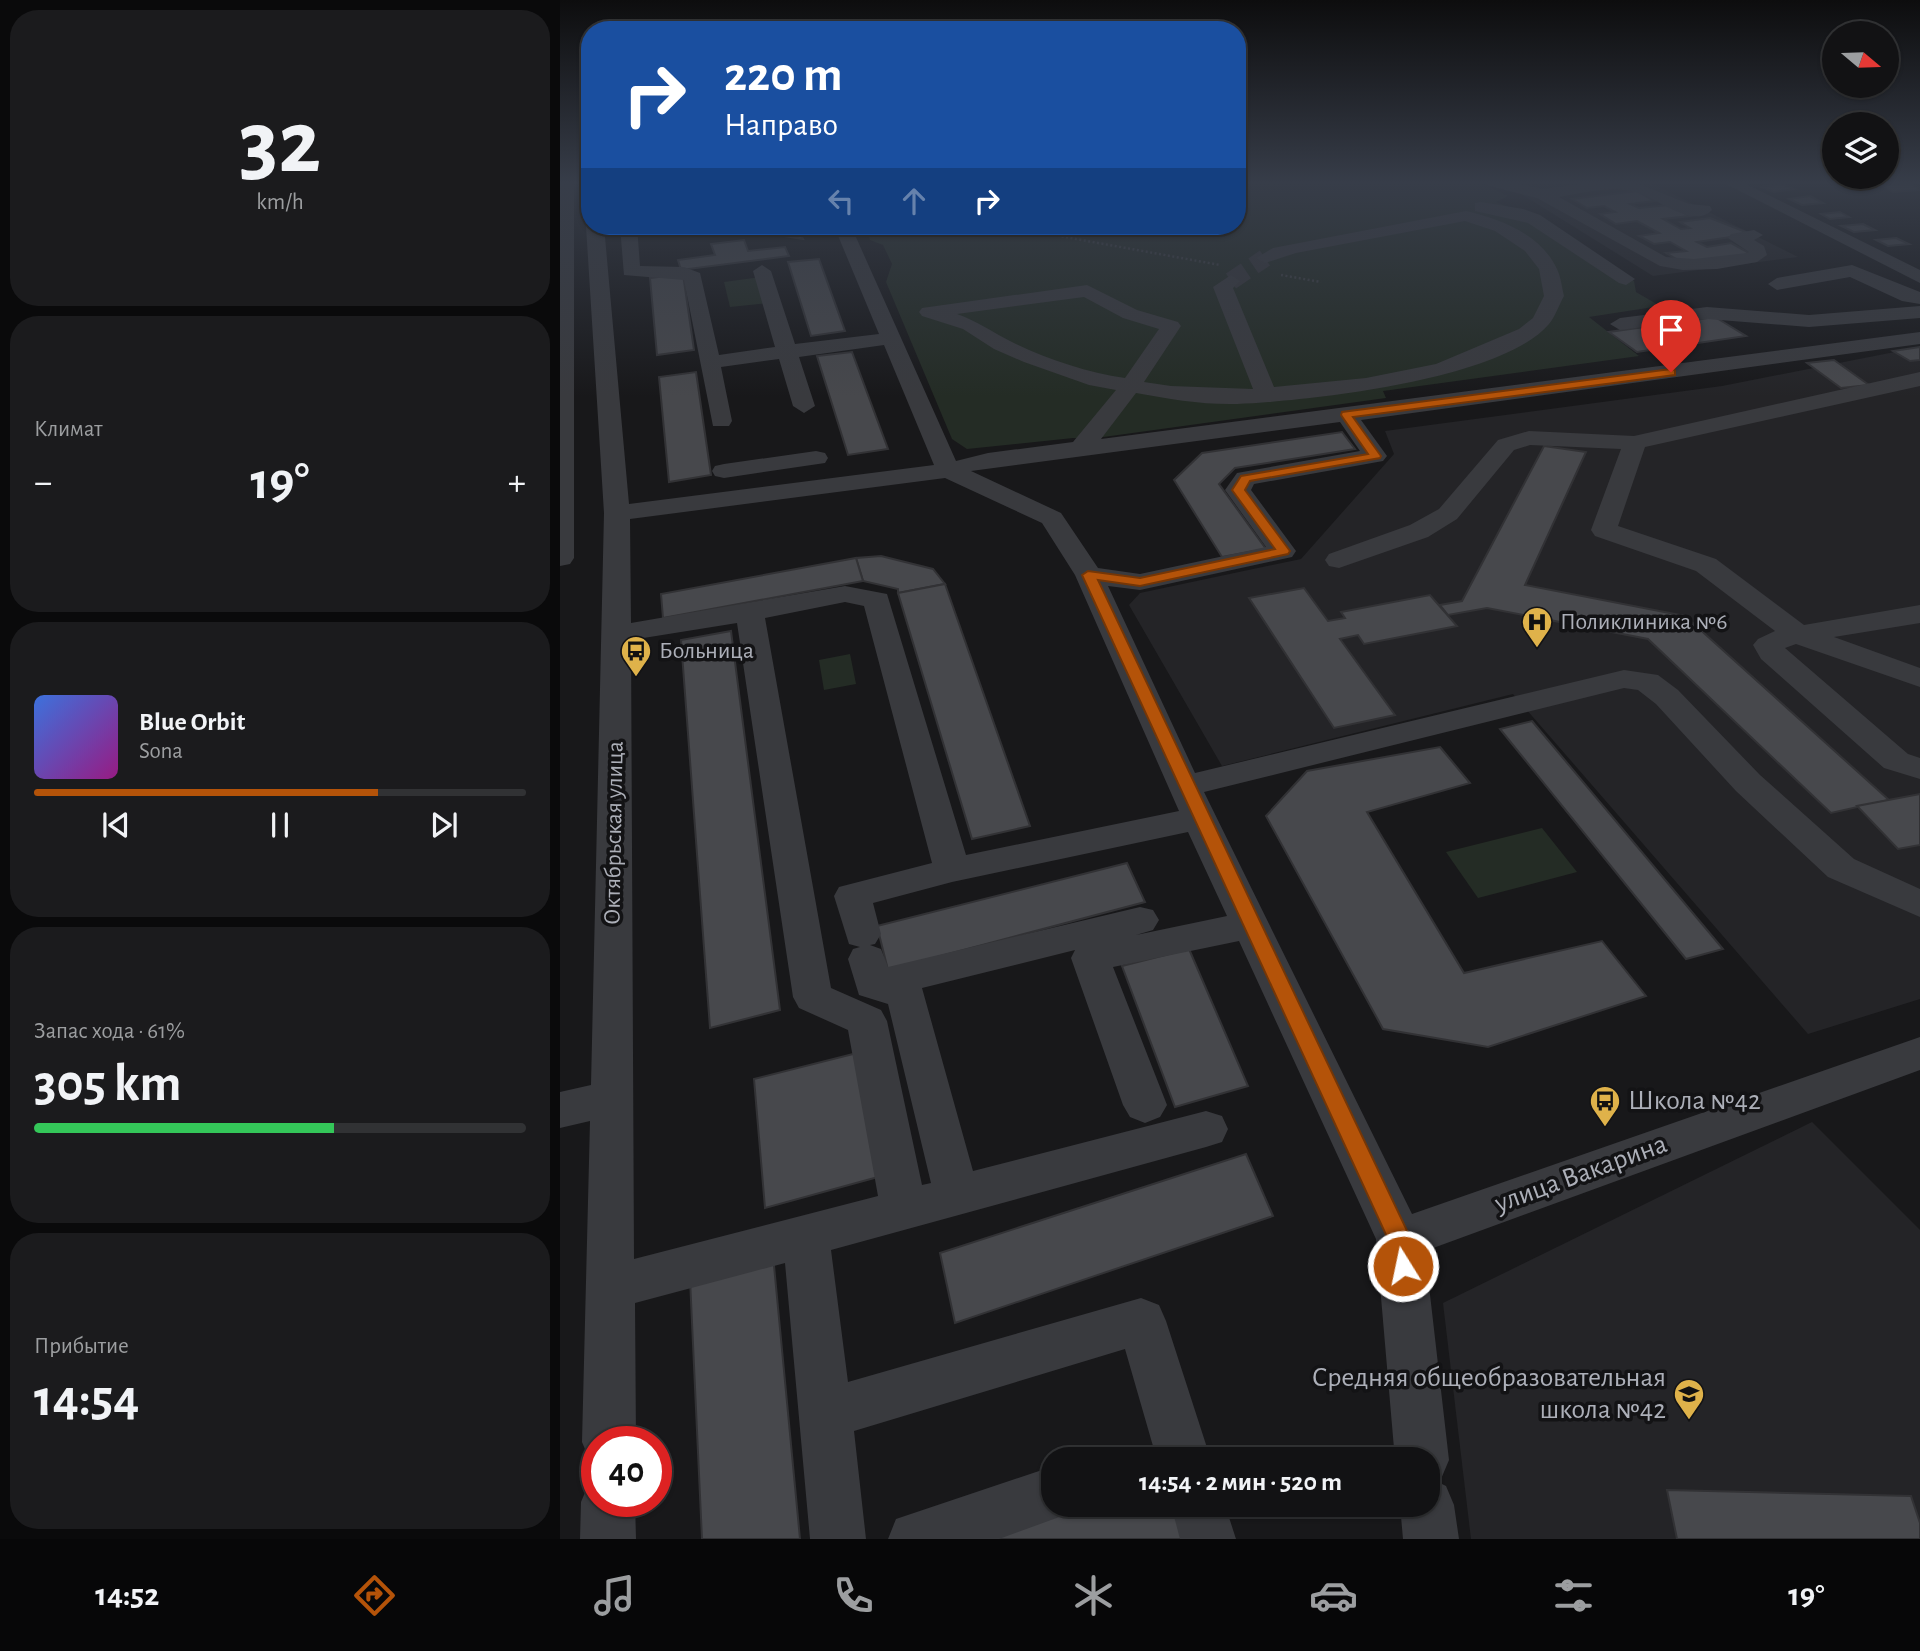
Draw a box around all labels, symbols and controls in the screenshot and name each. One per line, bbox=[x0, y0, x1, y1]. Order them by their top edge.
north arrow bbox=[1822, 21, 1899, 98]
map controls bbox=[1822, 21, 1899, 189]
icon: right bbox=[609, 49, 700, 140]
text: 220 m bbox=[724, 51, 843, 100]
text: 32 bbox=[239, 98, 321, 189]
text: Направо bbox=[724, 109, 838, 141]
button: layers bbox=[1822, 112, 1899, 189]
icon: left bbox=[822, 182, 860, 220]
icon: ahead bbox=[895, 182, 933, 220]
icon: right bbox=[968, 182, 1006, 220]
text: km/h bbox=[256, 191, 304, 214]
pin bbox=[1641, 300, 1701, 372]
icon: arrive bbox=[1652, 311, 1690, 349]
text: Климат bbox=[34, 418, 103, 441]
text: 19° bbox=[250, 456, 310, 508]
text: − bbox=[34, 464, 52, 502]
text: + bbox=[508, 464, 526, 502]
hospital icon: Поликлиника №6 bbox=[1520, 605, 1554, 649]
place label: Поликлиника №6 bbox=[1560, 610, 1728, 634]
bus stop icon: Больница bbox=[619, 634, 653, 678]
place label: Больница bbox=[659, 639, 754, 663]
text: Blue Orbit bbox=[139, 709, 245, 735]
text: Sona bbox=[139, 740, 183, 763]
street label: Октябрьская улица bbox=[600, 741, 628, 925]
icon: previous bbox=[97, 806, 135, 844]
icon: pause bbox=[261, 806, 299, 844]
icon: next bbox=[425, 806, 463, 844]
text: Запас хода · 61% bbox=[34, 1020, 185, 1043]
text: 305 km bbox=[34, 1058, 182, 1110]
bus stop icon: Школа №42 bbox=[1588, 1084, 1622, 1128]
place label: Школа №42 bbox=[1628, 1087, 1761, 1115]
street label: улица Вакарина bbox=[1490, 1130, 1671, 1218]
position arrow bbox=[1366, 1229, 1440, 1303]
text: Прибытие bbox=[34, 1335, 129, 1358]
place label: Средняя общеобразовательная школа №42 bbox=[1312, 1364, 1666, 1424]
text: 14:54 bbox=[34, 1373, 139, 1425]
school or university icon: Средняя общеобразовательная школа №42 bbox=[1672, 1377, 1706, 1421]
speed limit sign: 40 bbox=[581, 1426, 672, 1517]
text: 14:54 · 2 мин · 520 m bbox=[1139, 1469, 1342, 1495]
icon: directions bbox=[350, 1571, 399, 1620]
icon: music bbox=[590, 1571, 639, 1620]
icon: phone bbox=[829, 1571, 878, 1620]
icon: climate bbox=[1069, 1571, 1118, 1620]
icon: car bbox=[1309, 1571, 1358, 1620]
icon: filters bbox=[1549, 1571, 1598, 1620]
text: 14:52 bbox=[95, 1579, 159, 1611]
text: 19° bbox=[1788, 1579, 1825, 1611]

